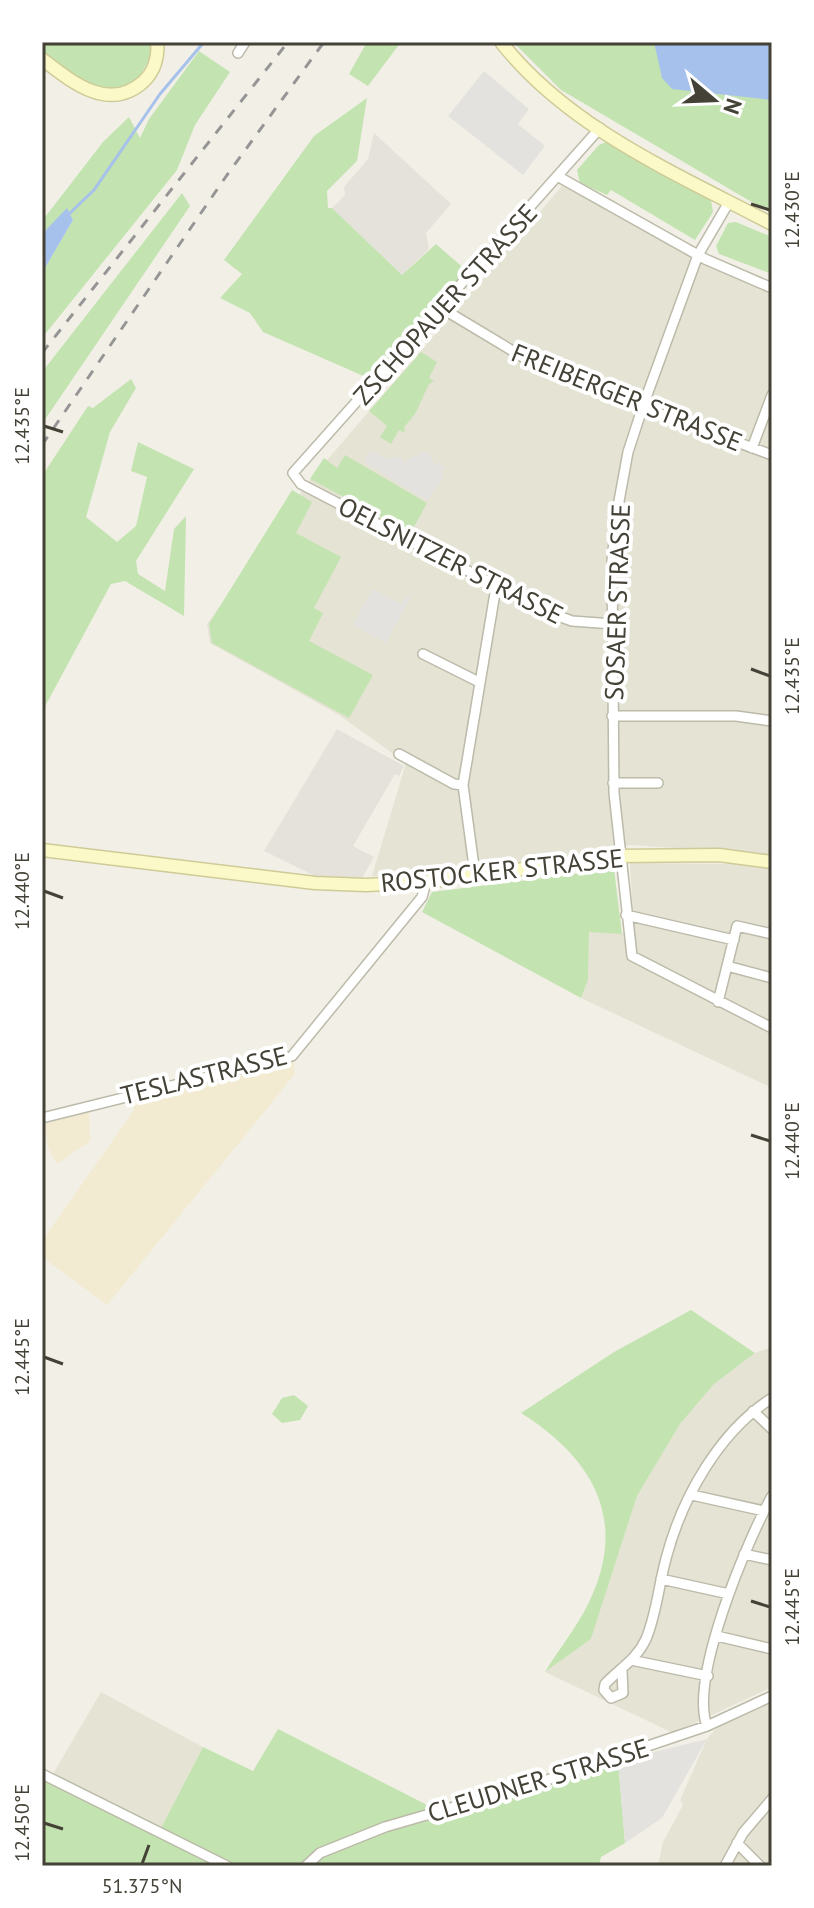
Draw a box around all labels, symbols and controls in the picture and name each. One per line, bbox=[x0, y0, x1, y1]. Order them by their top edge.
north arrow bbox=[674, 60, 754, 140]
text: N bbox=[717, 95, 749, 118]
text: 12.430°E bbox=[779, 171, 805, 249]
street label: ZSCHOPAUER STRASSE bbox=[346, 197, 544, 411]
street label: FREIBERGER STRASSE bbox=[507, 336, 747, 458]
text: 12.435°E bbox=[9, 387, 35, 465]
street label: OELSNITZER STRASSE bbox=[333, 489, 569, 631]
street label: SOSAER STRASSE bbox=[597, 503, 637, 701]
text: 12.435°E bbox=[779, 637, 805, 715]
street label: ROSTOCKER STRASSE bbox=[379, 841, 625, 899]
text: 12.440°E bbox=[9, 852, 35, 930]
street label: TESLASTRASSE bbox=[117, 1038, 291, 1112]
text: 12.440°E bbox=[779, 1102, 805, 1180]
text: 12.445°E bbox=[9, 1318, 35, 1396]
text: 12.445°E bbox=[779, 1568, 805, 1646]
street label: CLEUDNER STRASSE bbox=[423, 1731, 653, 1829]
text: 12.450°E bbox=[9, 1784, 35, 1862]
text: 51.375°N bbox=[102, 1873, 182, 1899]

